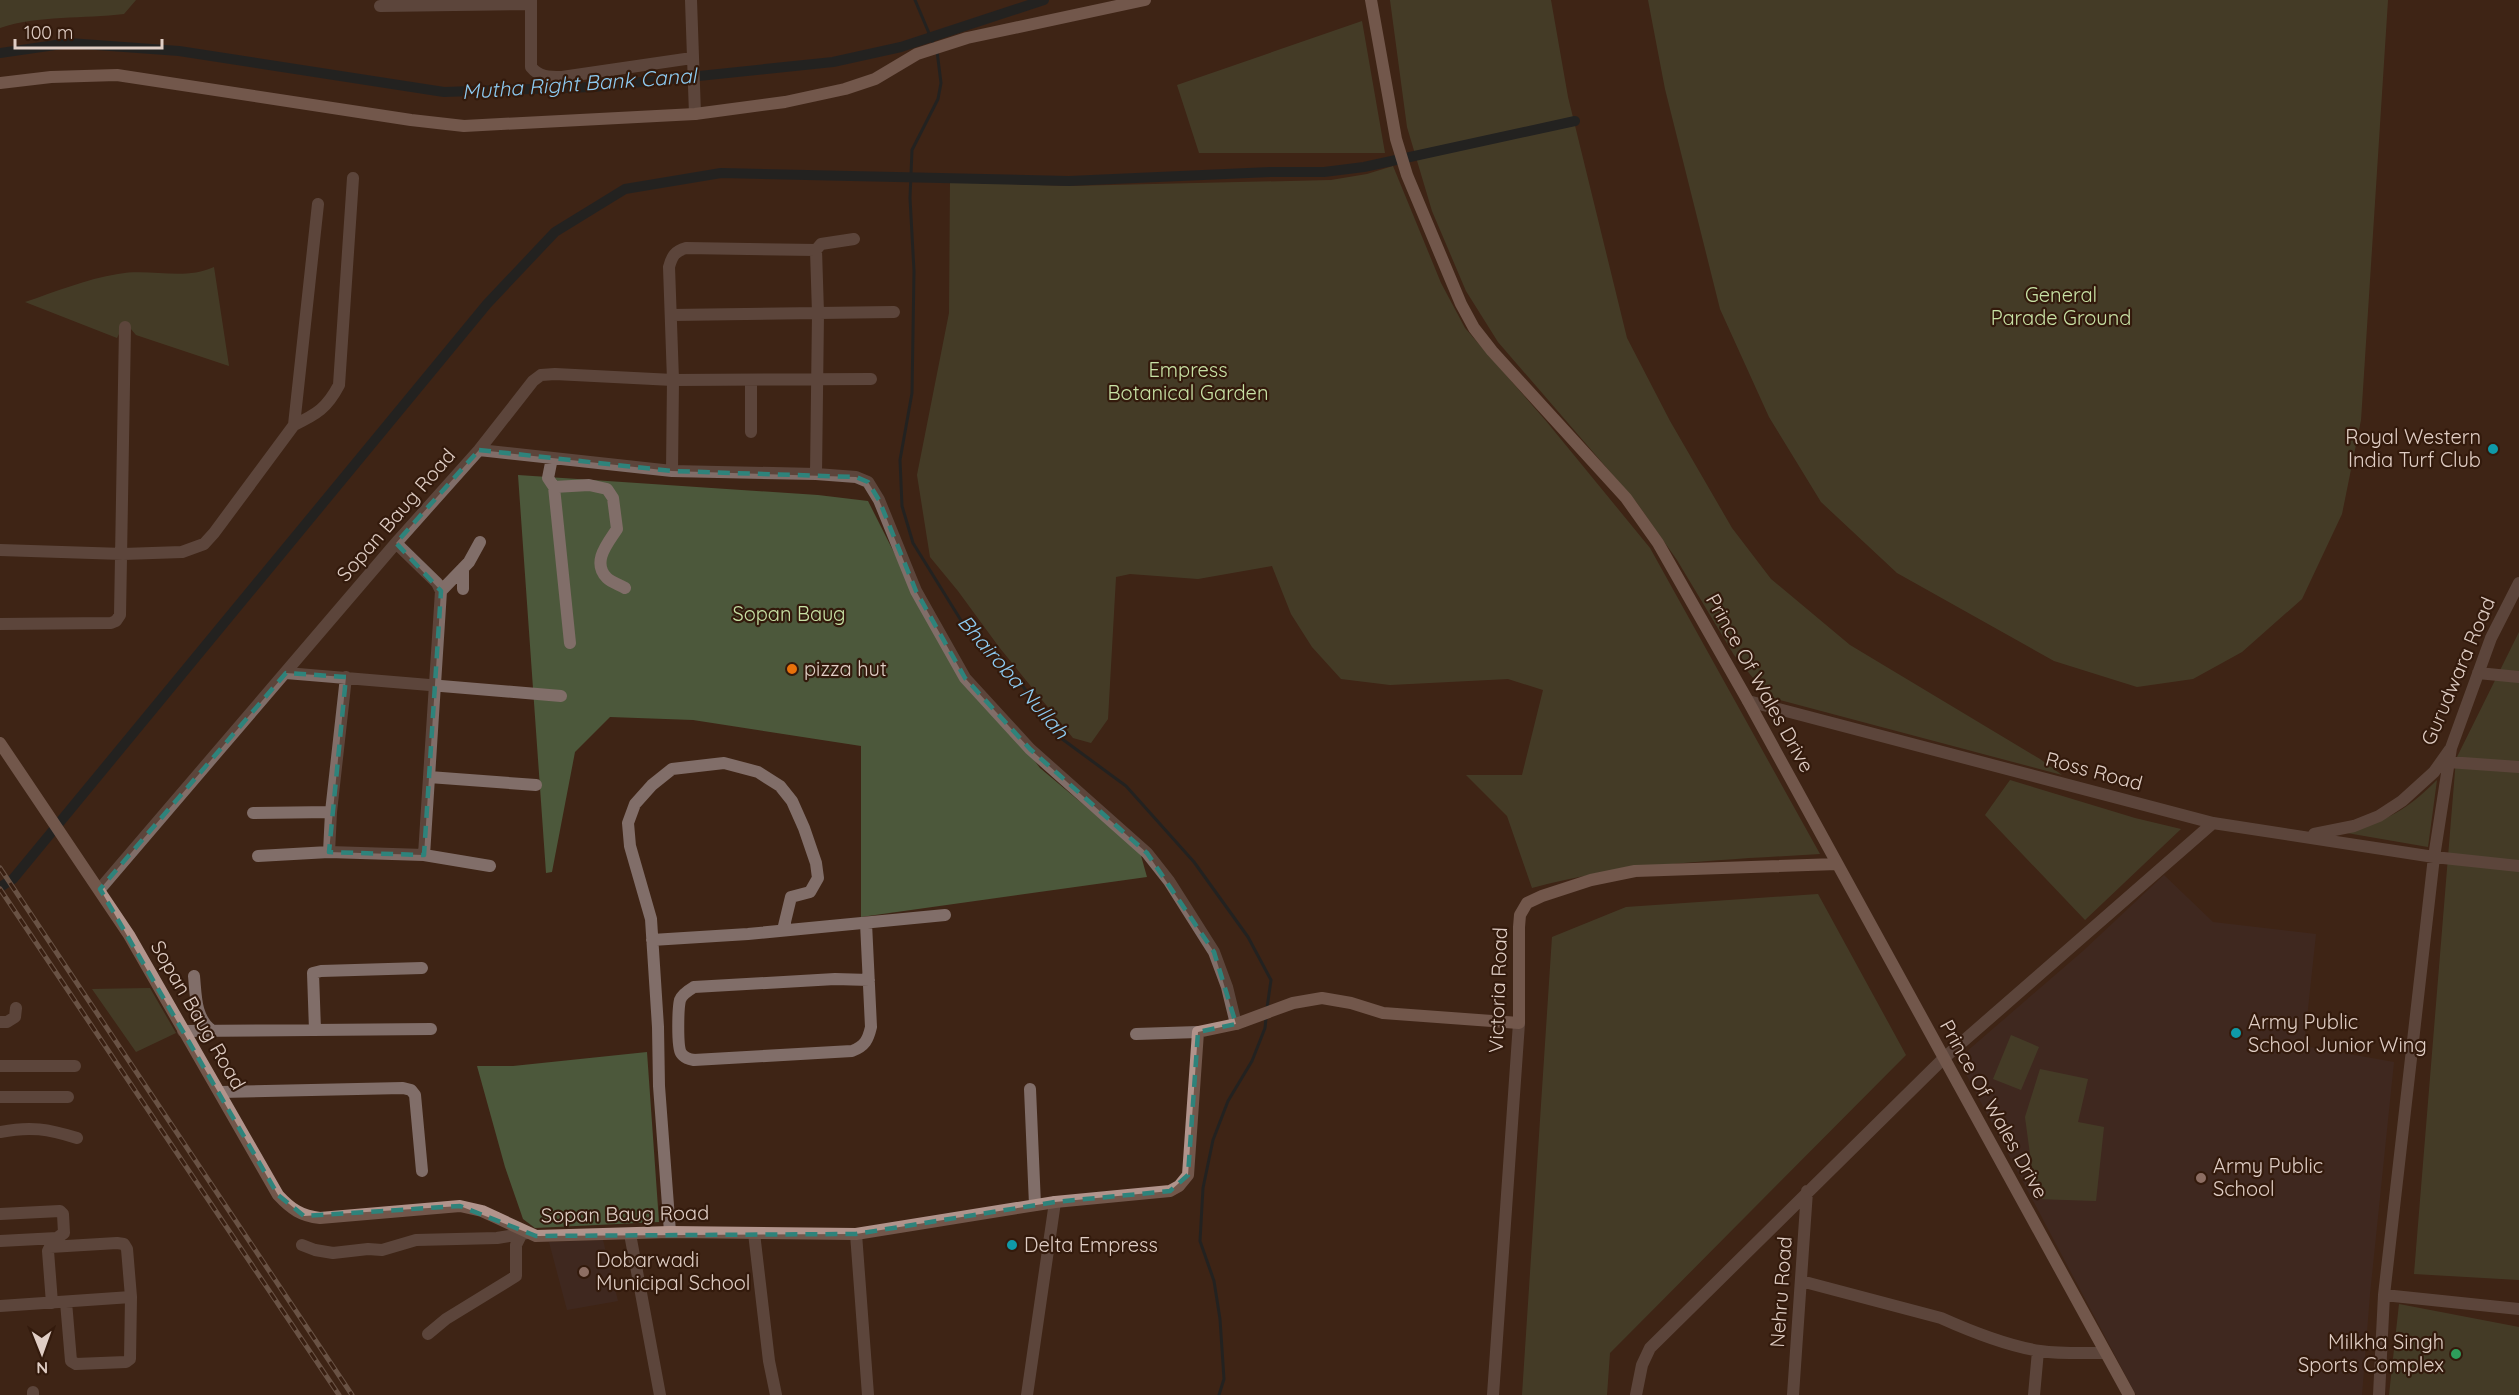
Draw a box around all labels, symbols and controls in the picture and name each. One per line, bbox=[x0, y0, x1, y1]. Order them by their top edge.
scale bar bbox=[15, 12, 162, 50]
text: 100 m bbox=[24, 21, 73, 44]
water label: Mutha Right Bank Canal bbox=[461, 62, 699, 104]
park label: General Parade Ground bbox=[1991, 282, 2131, 330]
park label: Empress Botanical Garden bbox=[1108, 357, 1268, 405]
place label: Royal Western India Turf Club bbox=[2345, 424, 2481, 472]
marker: Royal Western India Turf Club bbox=[2486, 442, 2500, 456]
street label: Sopan Baug Road bbox=[331, 443, 460, 586]
street label: Prince Of Wales Drive bbox=[1701, 589, 1820, 776]
street label: Gurudwara Road bbox=[2415, 593, 2500, 749]
park label: Sopan Baug bbox=[732, 601, 846, 626]
water label: Bhairoba Nullah bbox=[953, 609, 1075, 744]
place label: pizza hut bbox=[804, 656, 887, 681]
marker: pizza hut bbox=[785, 662, 799, 676]
street label: Ross Road bbox=[2043, 746, 2145, 795]
street label: Victoria Road bbox=[1483, 927, 1512, 1053]
street label: Sopan Baug Road bbox=[146, 936, 251, 1094]
place label: Army Public School Junior Wing bbox=[2248, 1009, 2427, 1057]
street label: Prince Of Wales Drive bbox=[1935, 1015, 2054, 1202]
marker: Army Public School Junior Wing bbox=[2229, 1026, 2243, 1040]
place label: Army Public School bbox=[2213, 1153, 2323, 1201]
marker: Army Public School bbox=[2194, 1171, 2208, 1185]
street label: Sopan Baug Road bbox=[541, 1200, 709, 1227]
place label: Delta Empress bbox=[1024, 1232, 1158, 1257]
street label: Nehru Road bbox=[1764, 1236, 1797, 1348]
marker: Delta Empress bbox=[1005, 1238, 1019, 1252]
place label: Dobarwadi Municipal School bbox=[596, 1247, 750, 1295]
marker: Dobarwadi Municipal School bbox=[577, 1265, 591, 1279]
north arrow bbox=[12, 1323, 72, 1383]
place label: Milkha Singh Sports Complex bbox=[2298, 1329, 2444, 1377]
marker: Milkha Singh Sports Complex bbox=[2449, 1347, 2463, 1361]
text: N bbox=[36, 1358, 48, 1378]

